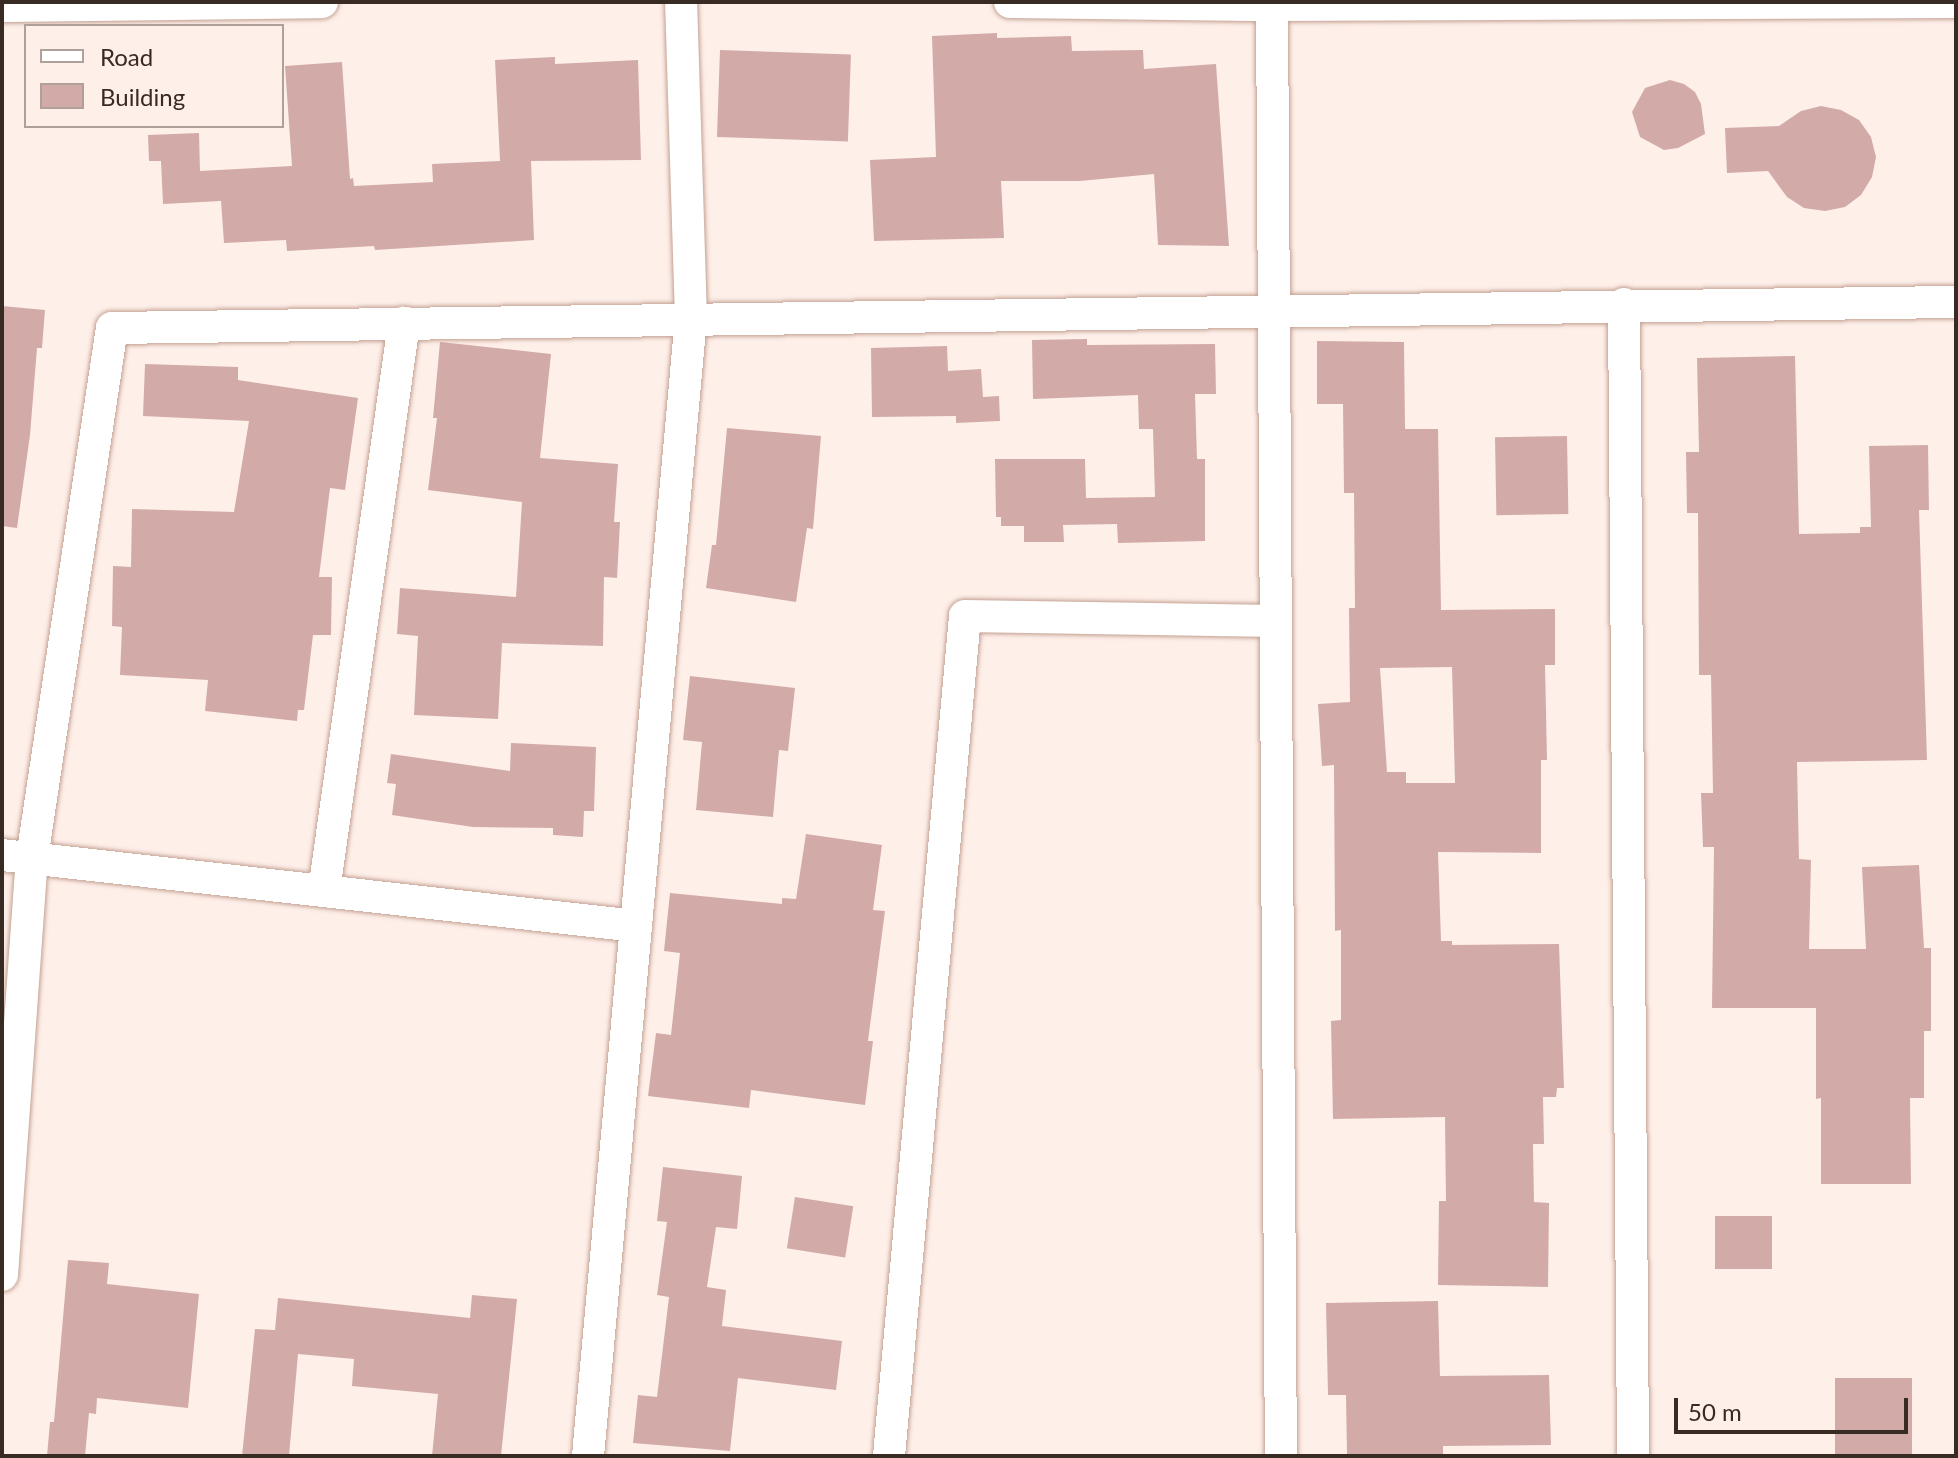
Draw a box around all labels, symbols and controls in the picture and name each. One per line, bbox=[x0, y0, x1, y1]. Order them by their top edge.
legend bbox=[24, 24, 284, 128]
text: Road bbox=[100, 42, 153, 71]
text: Building bbox=[100, 82, 185, 111]
scale bar bbox=[1678, 1382, 1912, 1432]
text: 50 m bbox=[1688, 1397, 1742, 1426]

